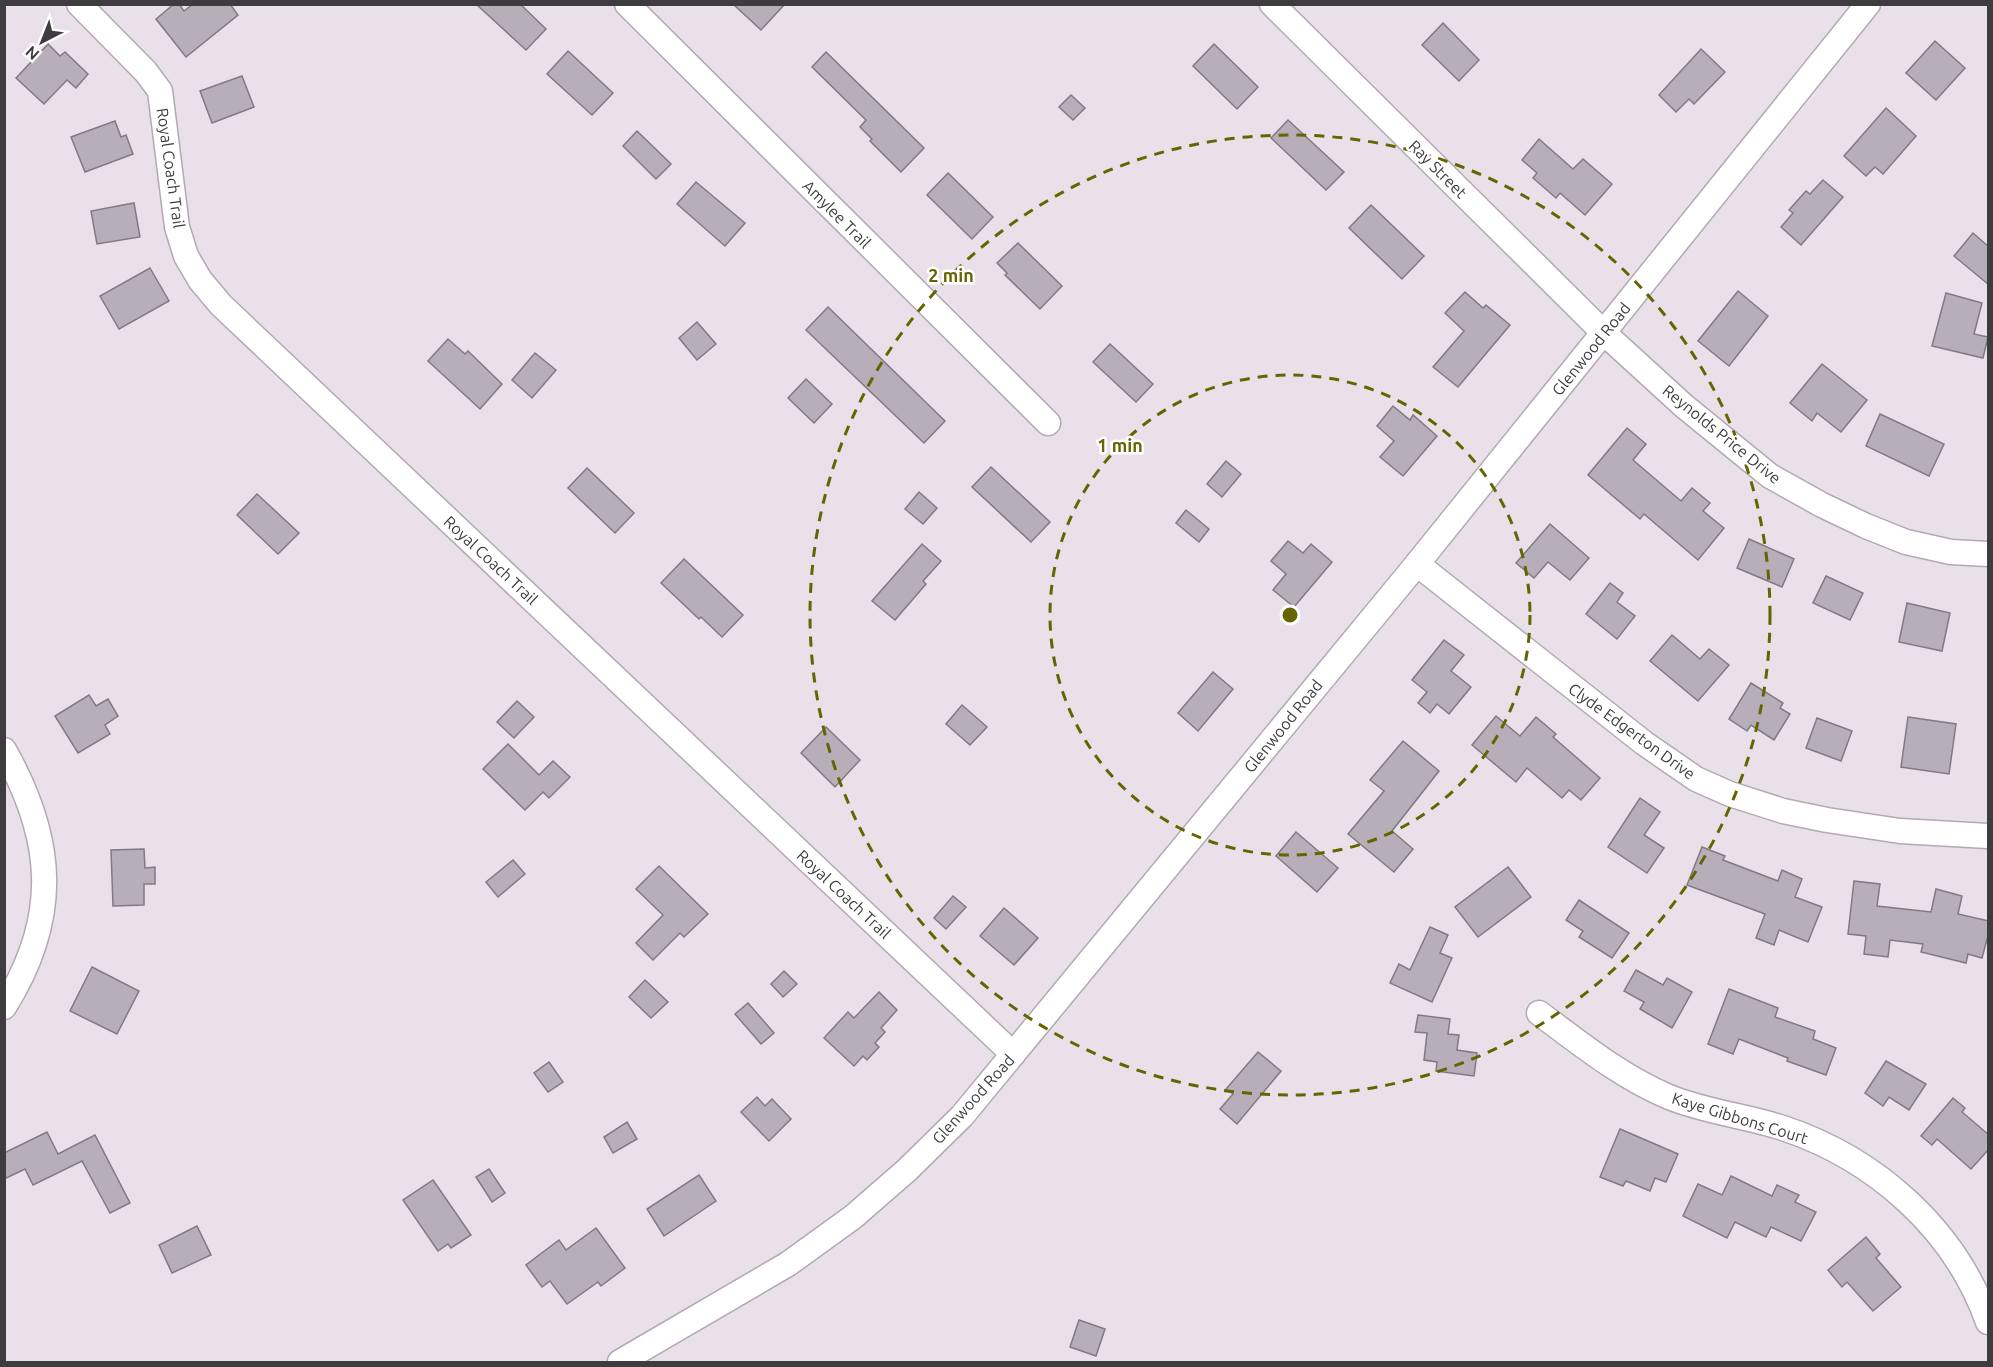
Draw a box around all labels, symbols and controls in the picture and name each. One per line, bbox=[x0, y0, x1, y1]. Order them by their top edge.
north arrow bbox=[12, 12, 72, 72]
text: N bbox=[22, 42, 42, 64]
street label: Royal Coach Trail bbox=[154, 107, 188, 229]
street label: Ray Street bbox=[1405, 136, 1471, 202]
street label: Amylee Trail bbox=[799, 176, 875, 252]
text: 2 min bbox=[928, 265, 974, 285]
street label: Glenwood Road bbox=[1548, 299, 1634, 399]
street label: Reynolds Price Drive bbox=[1659, 381, 1785, 487]
text: 1 min bbox=[1097, 435, 1143, 455]
street label: Royal Coach Trail bbox=[440, 512, 542, 608]
centre of rings bbox=[1280, 605, 1300, 625]
street label: Glenwood Road bbox=[1240, 676, 1326, 776]
street label: Clyde Edgerton Drive bbox=[1565, 679, 1699, 783]
street label: Royal Coach Trail bbox=[793, 846, 895, 942]
street label: Glenwood Road bbox=[928, 1051, 1018, 1147]
street label: Kaye Gibbons Court bbox=[1670, 1089, 1811, 1147]

